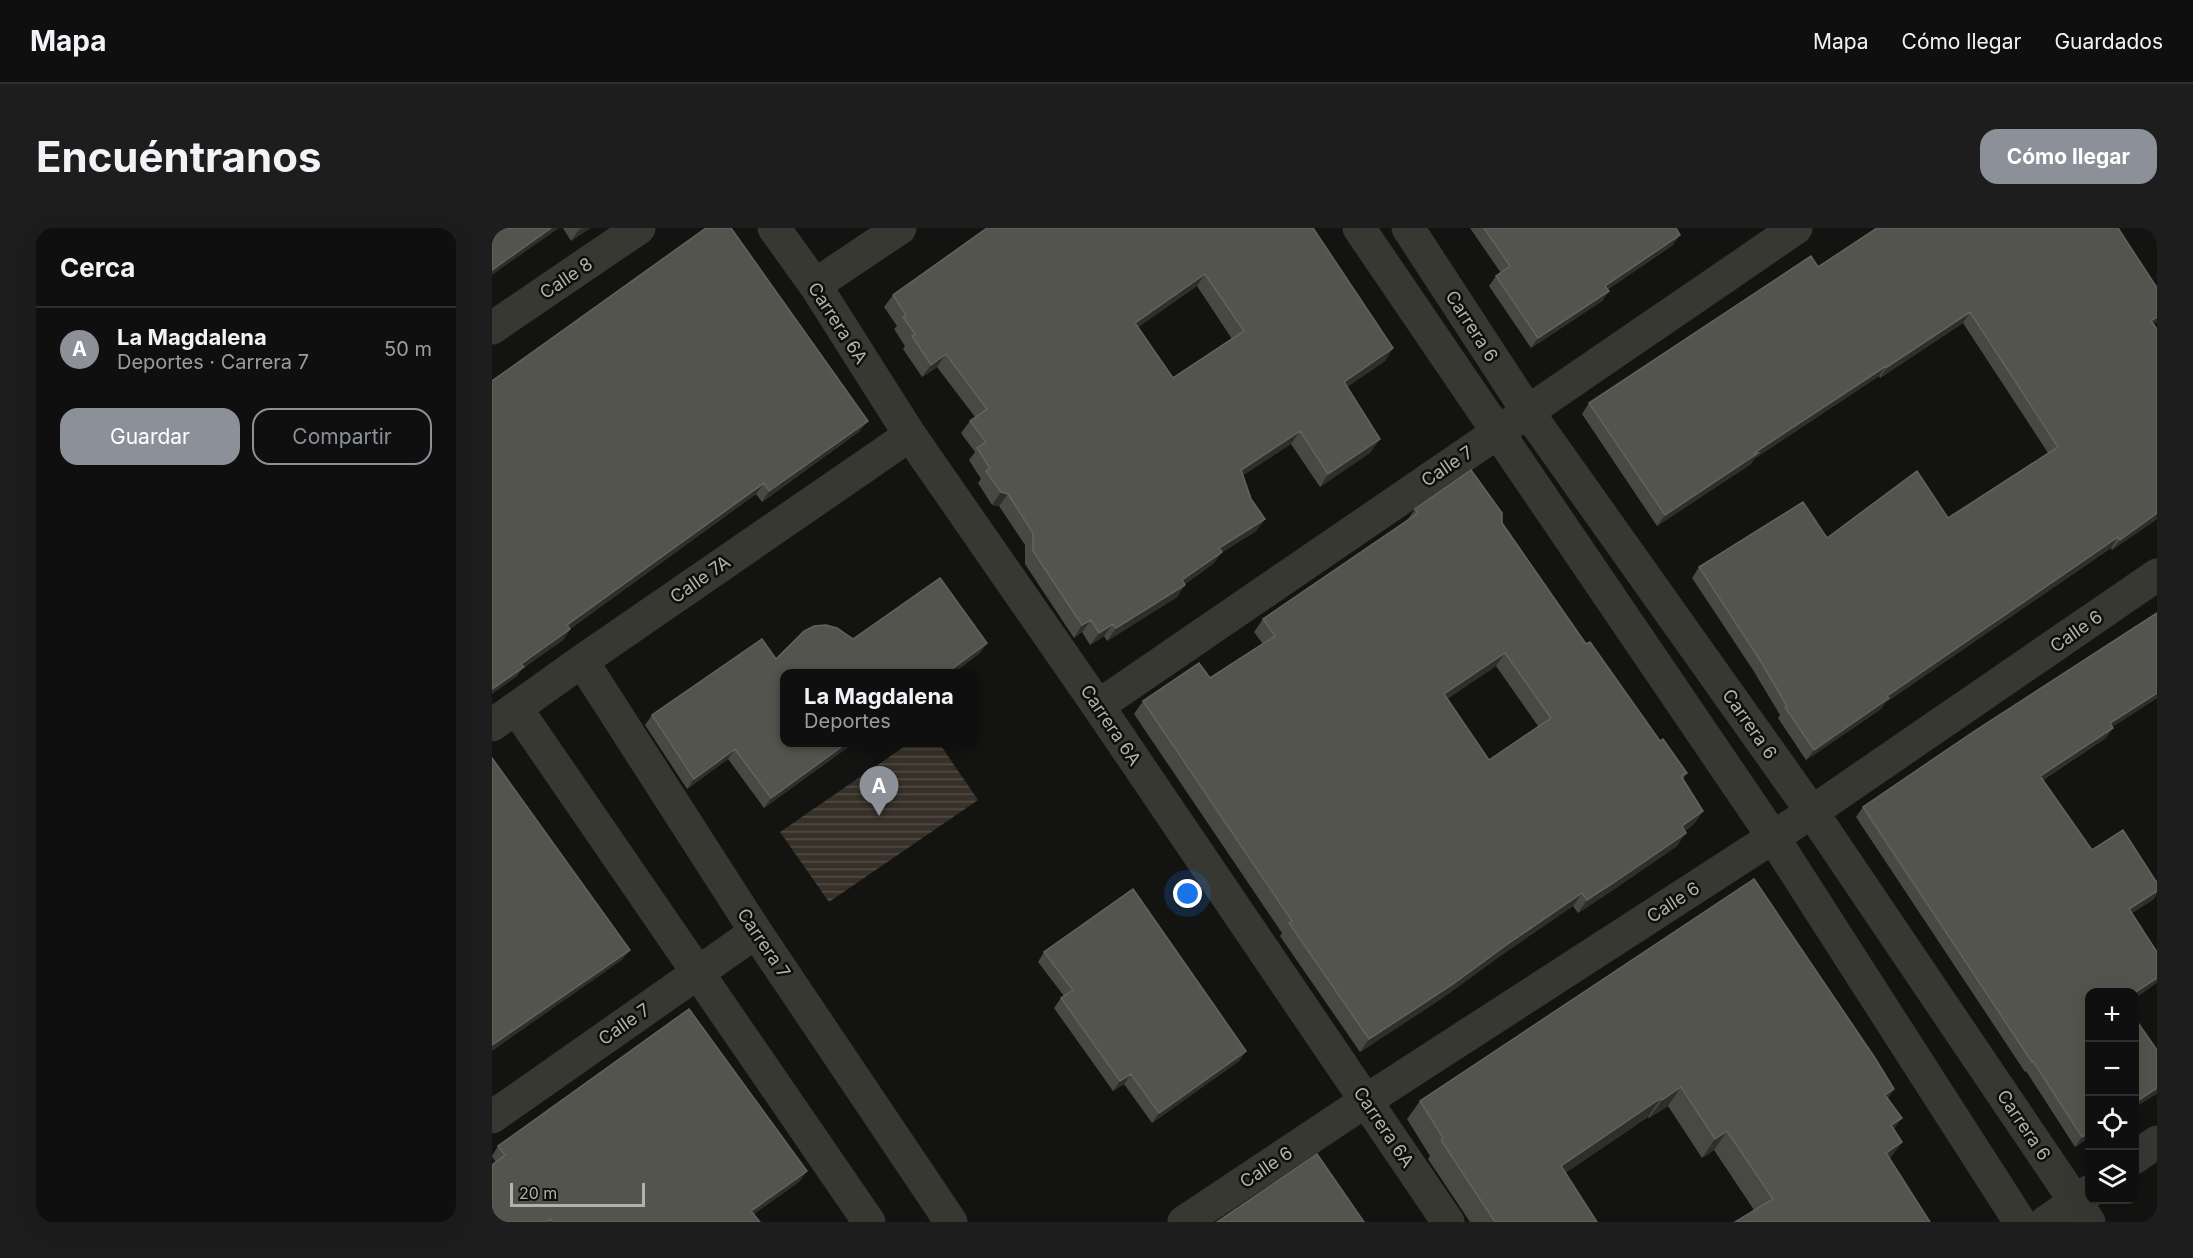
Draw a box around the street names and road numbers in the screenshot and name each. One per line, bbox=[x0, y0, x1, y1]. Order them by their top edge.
street label: Calle 8 bbox=[536, 253, 596, 303]
street label: Carrera 6A bbox=[804, 278, 872, 368]
street label: Carrera 6 bbox=[1441, 287, 1503, 365]
street label: Calle 7 bbox=[1417, 441, 1477, 491]
street label: Calle 7A bbox=[666, 551, 734, 607]
street label: Calle 6 bbox=[2046, 606, 2106, 656]
street label: Carrera 6A bbox=[1076, 681, 1146, 769]
street label: Carrera 6 bbox=[1718, 685, 1782, 763]
street label: Calle 6 bbox=[1643, 877, 1703, 927]
street label: Carrera 7 bbox=[733, 904, 795, 982]
street label: Calle 7 bbox=[594, 999, 654, 1049]
street label: Carrera 6A bbox=[1349, 1083, 1419, 1171]
street label: Carrera 6 bbox=[1993, 1086, 2055, 1164]
street label: Calle 6 bbox=[1236, 1142, 1296, 1192]

